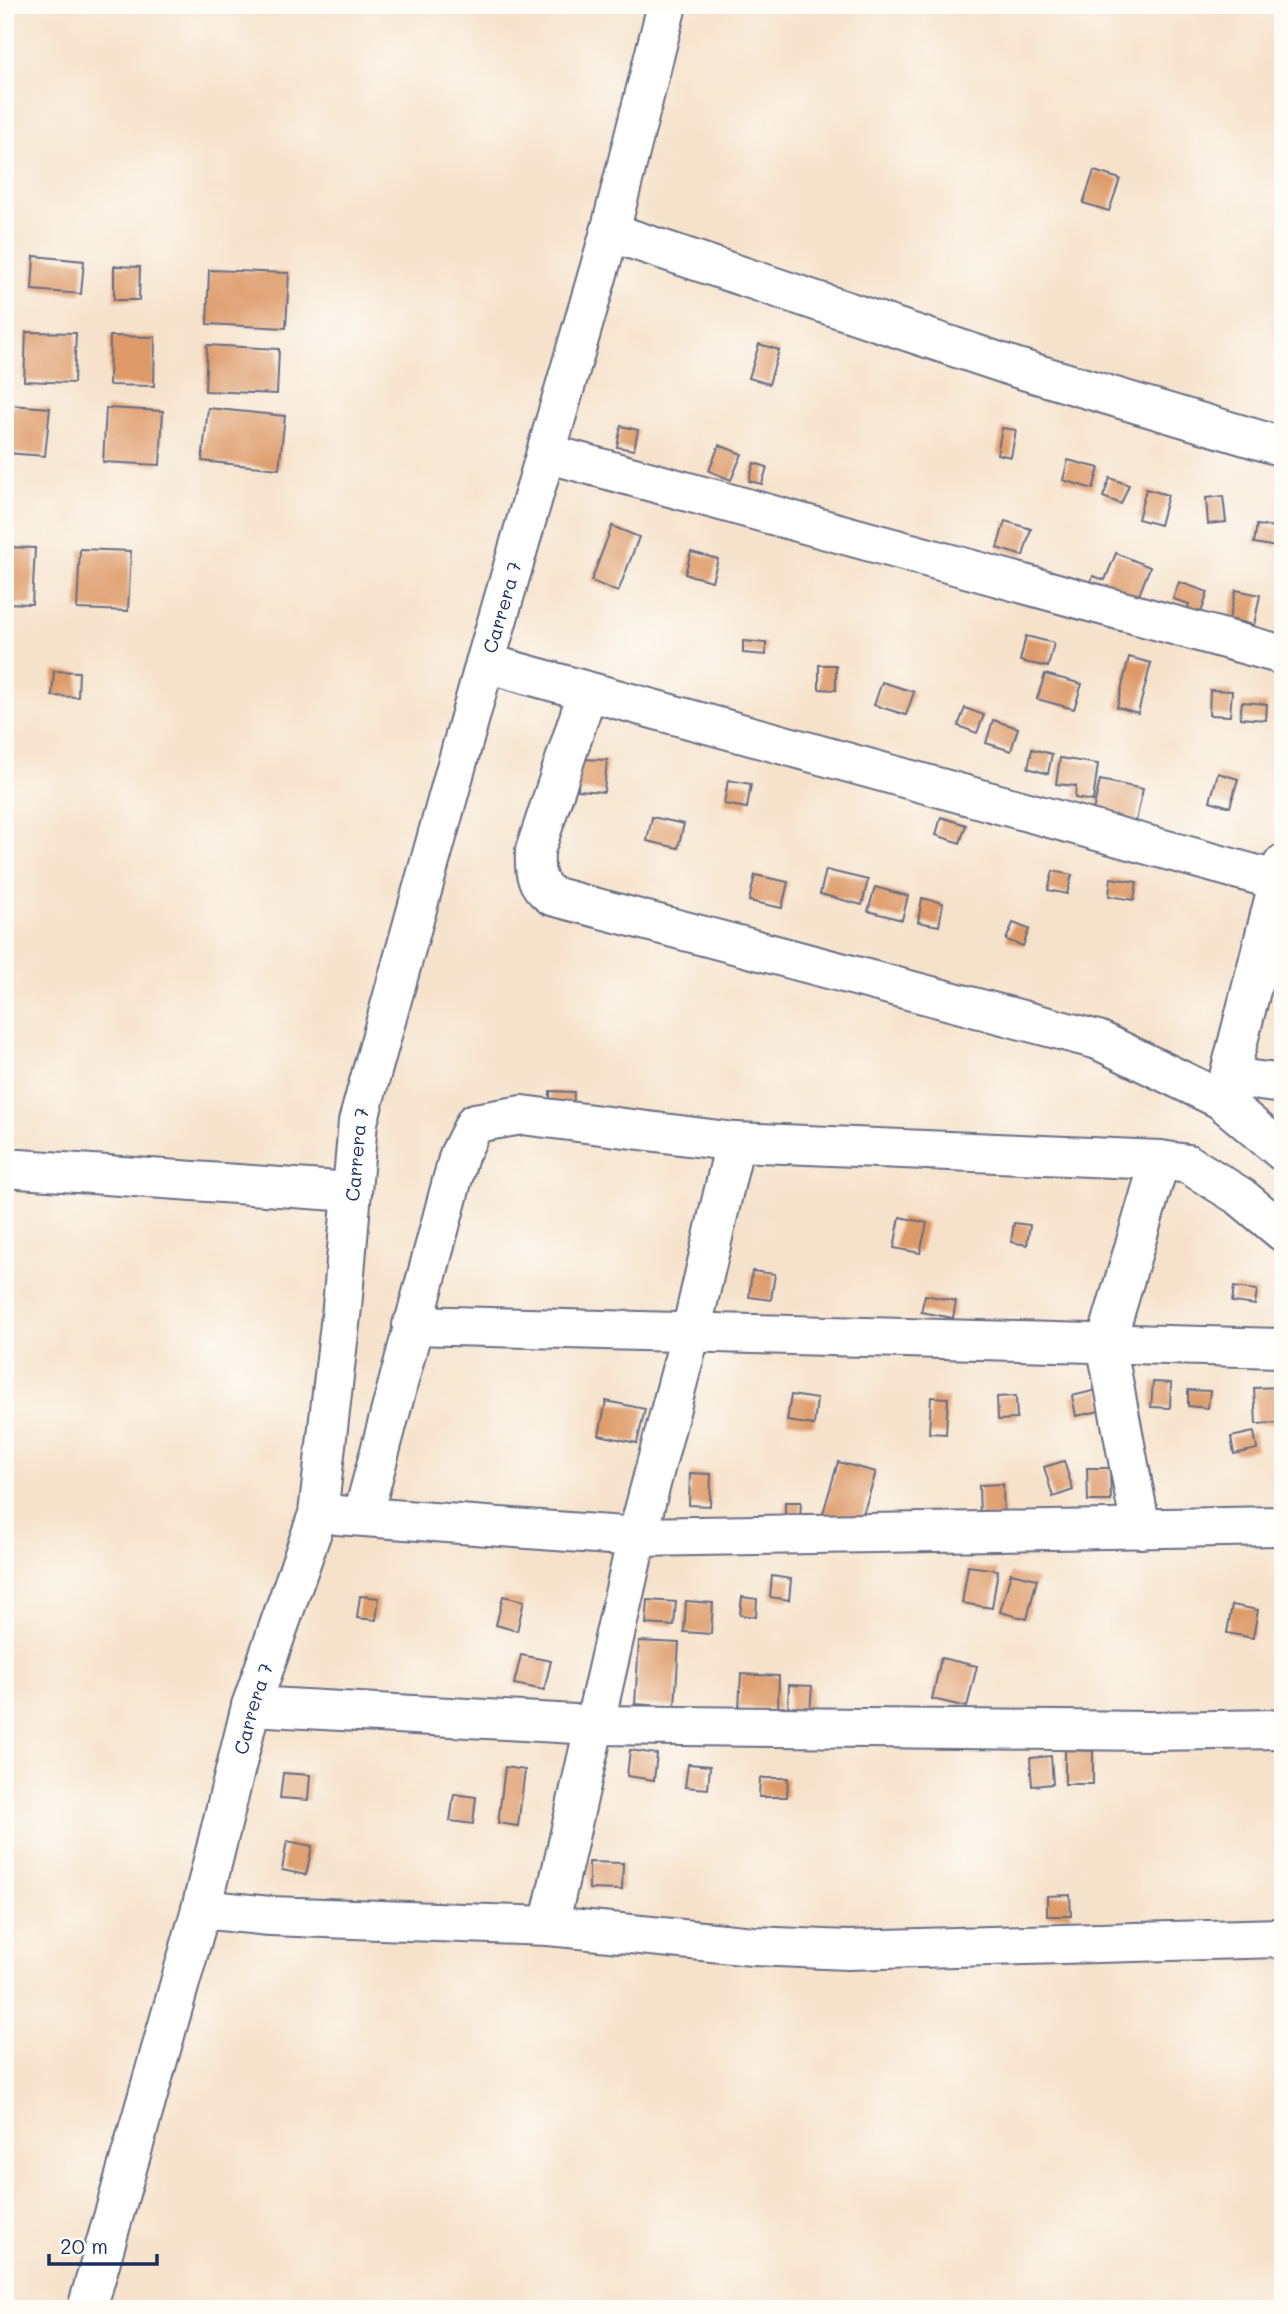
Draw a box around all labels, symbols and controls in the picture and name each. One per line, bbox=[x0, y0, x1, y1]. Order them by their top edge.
street label: Carrera 7 bbox=[476, 558, 526, 656]
street label: Carrera 7 bbox=[339, 1104, 374, 1202]
street label: Carrera 7 bbox=[227, 1659, 278, 1757]
scale bar bbox=[49, 2223, 158, 2267]
text: 20 m bbox=[60, 2232, 108, 2259]

